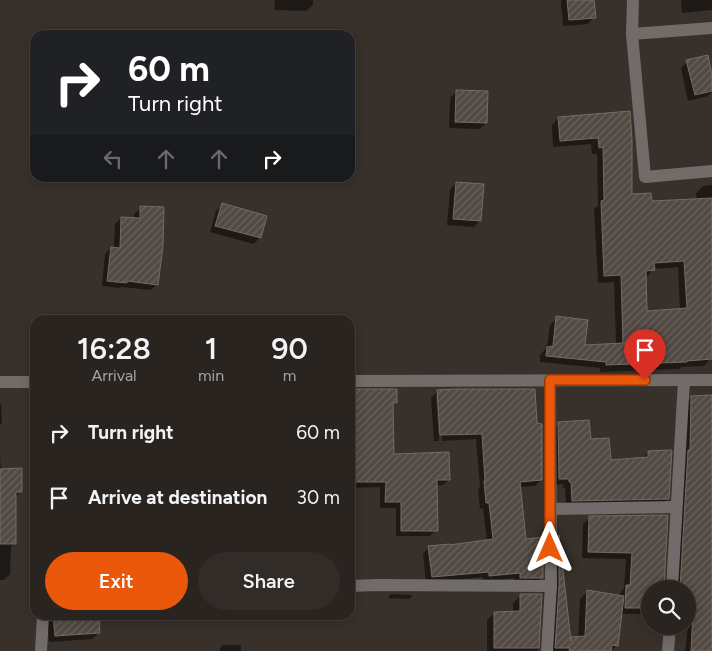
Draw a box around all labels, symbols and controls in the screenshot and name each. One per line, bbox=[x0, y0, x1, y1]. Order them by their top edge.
text: 60 m bbox=[128, 48, 210, 90]
icon: right bbox=[45, 50, 110, 115]
text: Turn right bbox=[128, 90, 223, 117]
icon: left bbox=[99, 145, 127, 173]
icon: ahead bbox=[152, 145, 180, 173]
icon: ahead bbox=[205, 145, 233, 173]
icon: right bbox=[258, 145, 286, 173]
pin bbox=[624, 329, 666, 380]
text: 16:28 bbox=[77, 330, 151, 367]
text: 1 bbox=[205, 330, 217, 367]
text: 90 bbox=[271, 330, 308, 367]
icon: arrive bbox=[631, 336, 659, 364]
text: Arrival bbox=[91, 366, 137, 385]
text: min bbox=[198, 366, 224, 385]
text: m bbox=[283, 366, 296, 385]
icon: right bbox=[45, 419, 73, 447]
text: Turn right bbox=[88, 421, 174, 444]
text: 60 m bbox=[296, 421, 340, 444]
icon: arrive bbox=[45, 484, 73, 512]
text: Arrive at destination bbox=[88, 486, 267, 509]
text: 30 m bbox=[297, 486, 340, 509]
position arrow bbox=[523, 521, 575, 573]
button: Exit bbox=[45, 552, 188, 610]
button: Share bbox=[198, 552, 340, 610]
map controls bbox=[641, 580, 696, 635]
button: search bbox=[641, 580, 696, 635]

